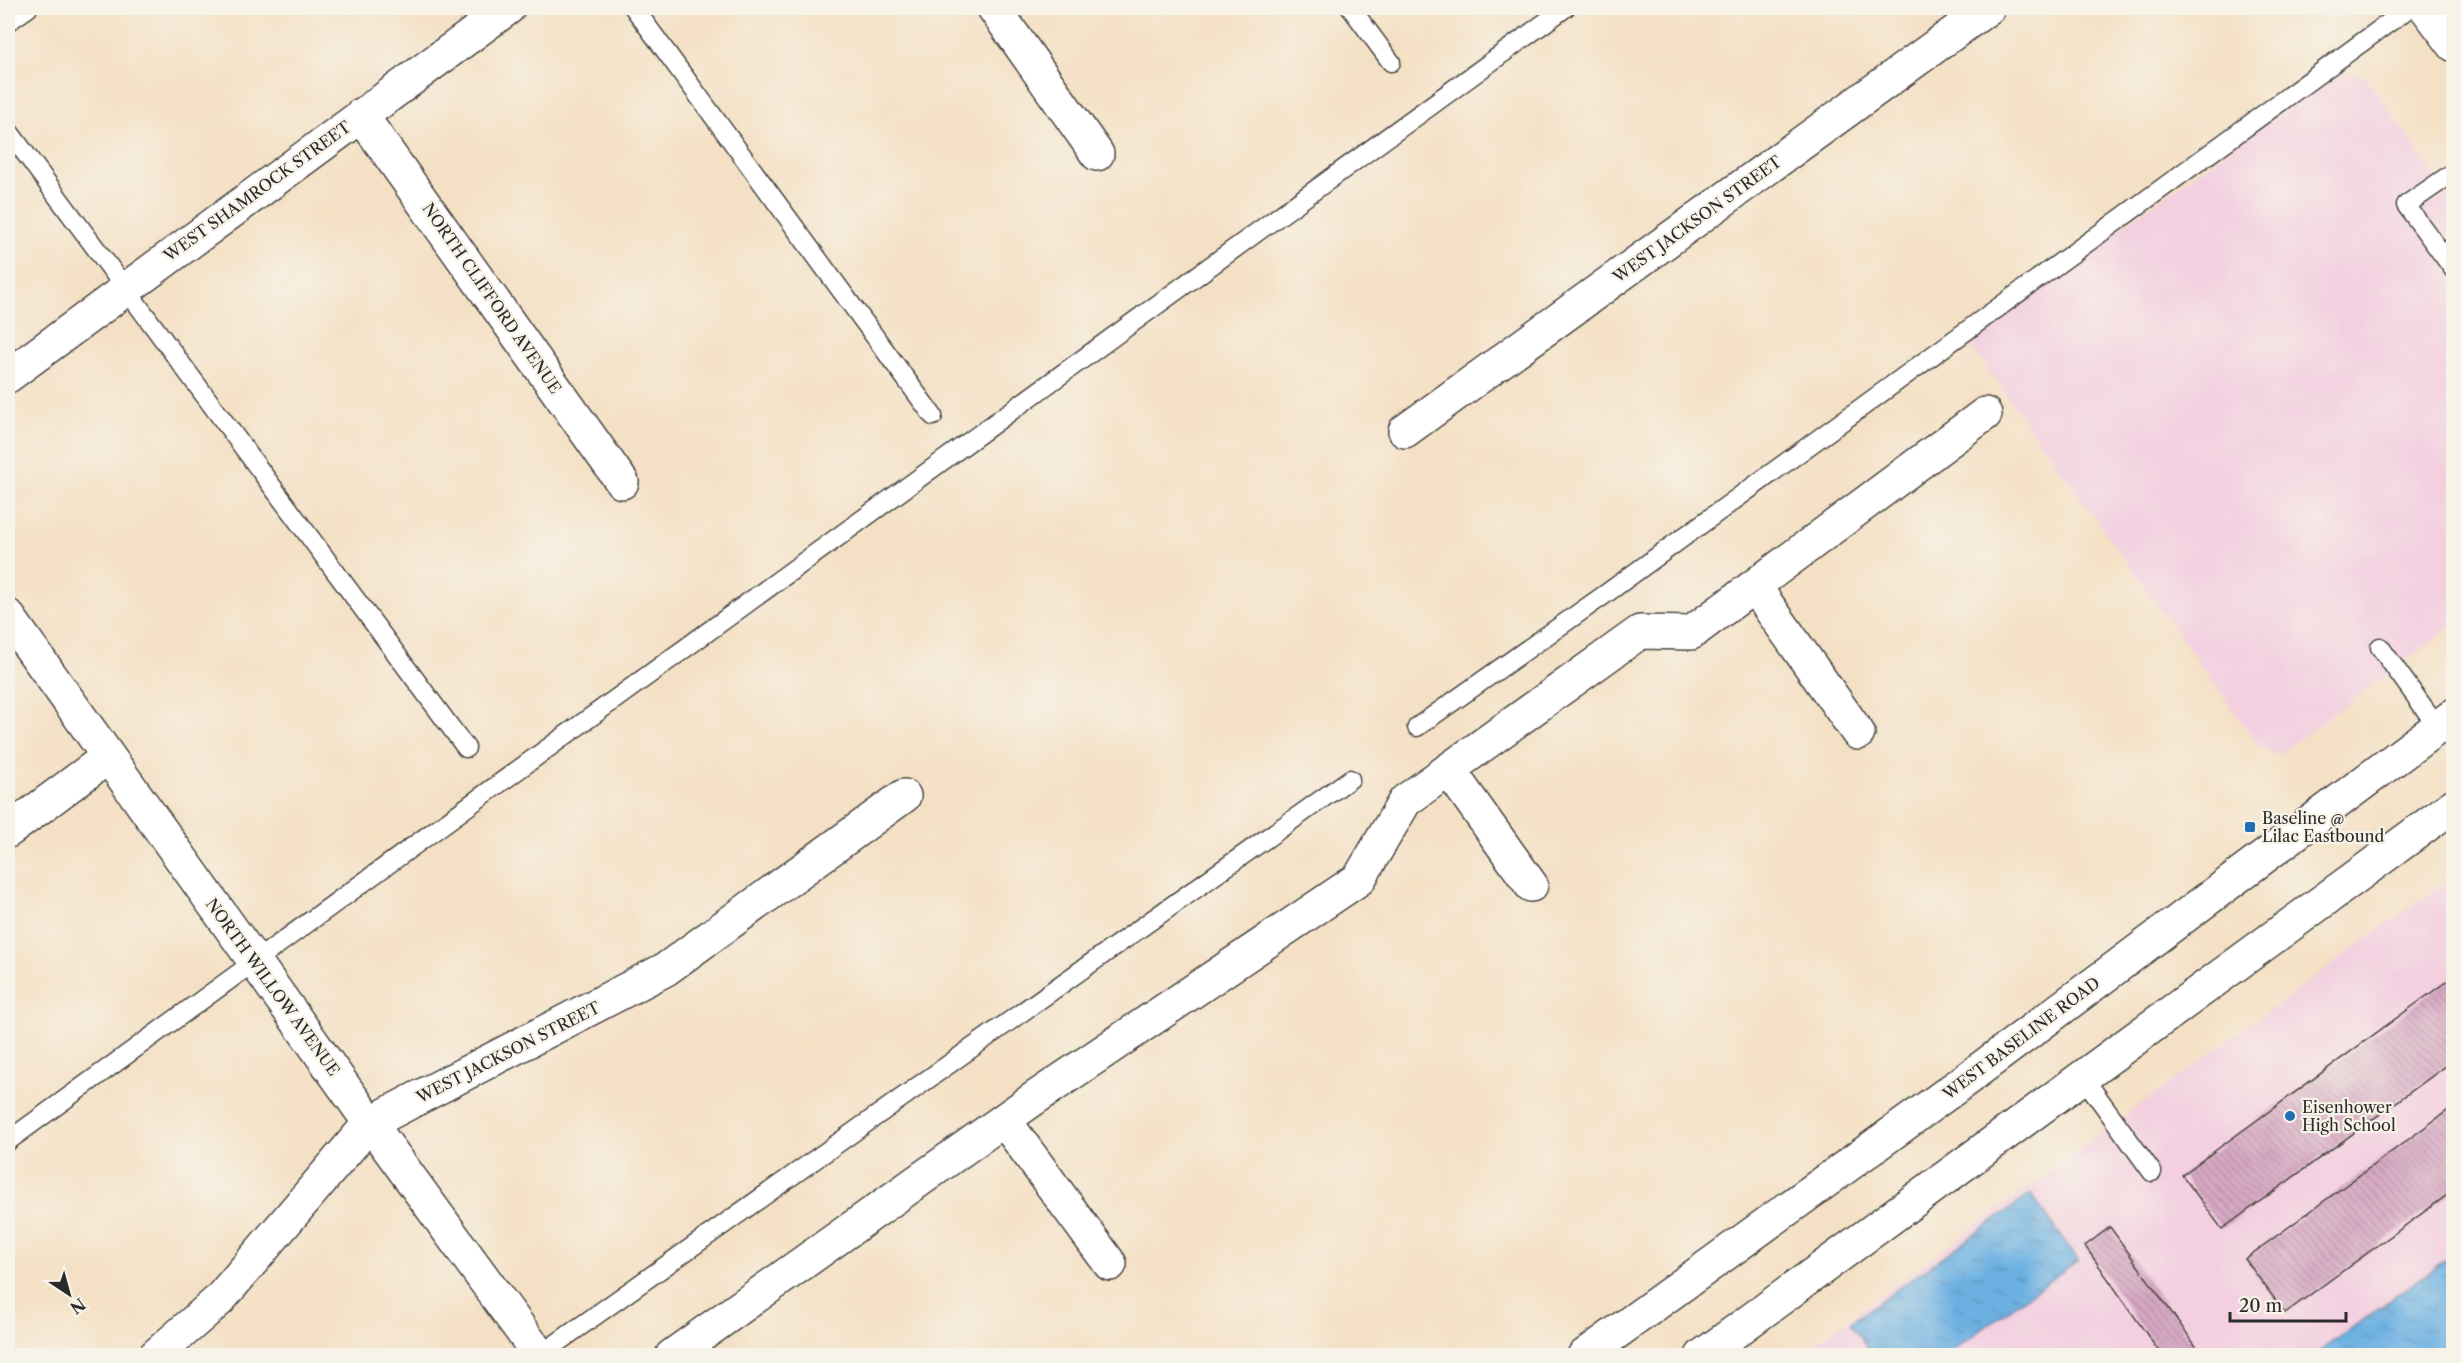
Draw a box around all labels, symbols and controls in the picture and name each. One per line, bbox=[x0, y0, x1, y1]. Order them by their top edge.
street label: WEST SHAMROCK STREET bbox=[159, 116, 354, 266]
street label: WEST JACKSON STREET bbox=[1608, 151, 1785, 287]
street label: NORTH CLIFFORD AVENUE bbox=[418, 199, 566, 397]
place label: Baseline @ Lilac Eastbound bbox=[2262, 808, 2385, 846]
marker: Baseline @ Lilac Eastbound bbox=[2243, 820, 2257, 834]
street label: NORTH WILLOW AVENUE bbox=[202, 894, 344, 1080]
street label: WEST BASELINE ROAD bbox=[1938, 972, 2103, 1104]
street label: WEST JACKSON STREET bbox=[412, 997, 603, 1108]
place label: Eisenhower High School bbox=[2302, 1097, 2396, 1135]
marker: Eisenhower High School bbox=[2283, 1109, 2297, 1123]
north arrow bbox=[39, 1264, 99, 1324]
scale bar bbox=[2230, 1285, 2346, 1323]
text: N bbox=[66, 1294, 89, 1318]
text: 20 m bbox=[2239, 1295, 2283, 1317]

